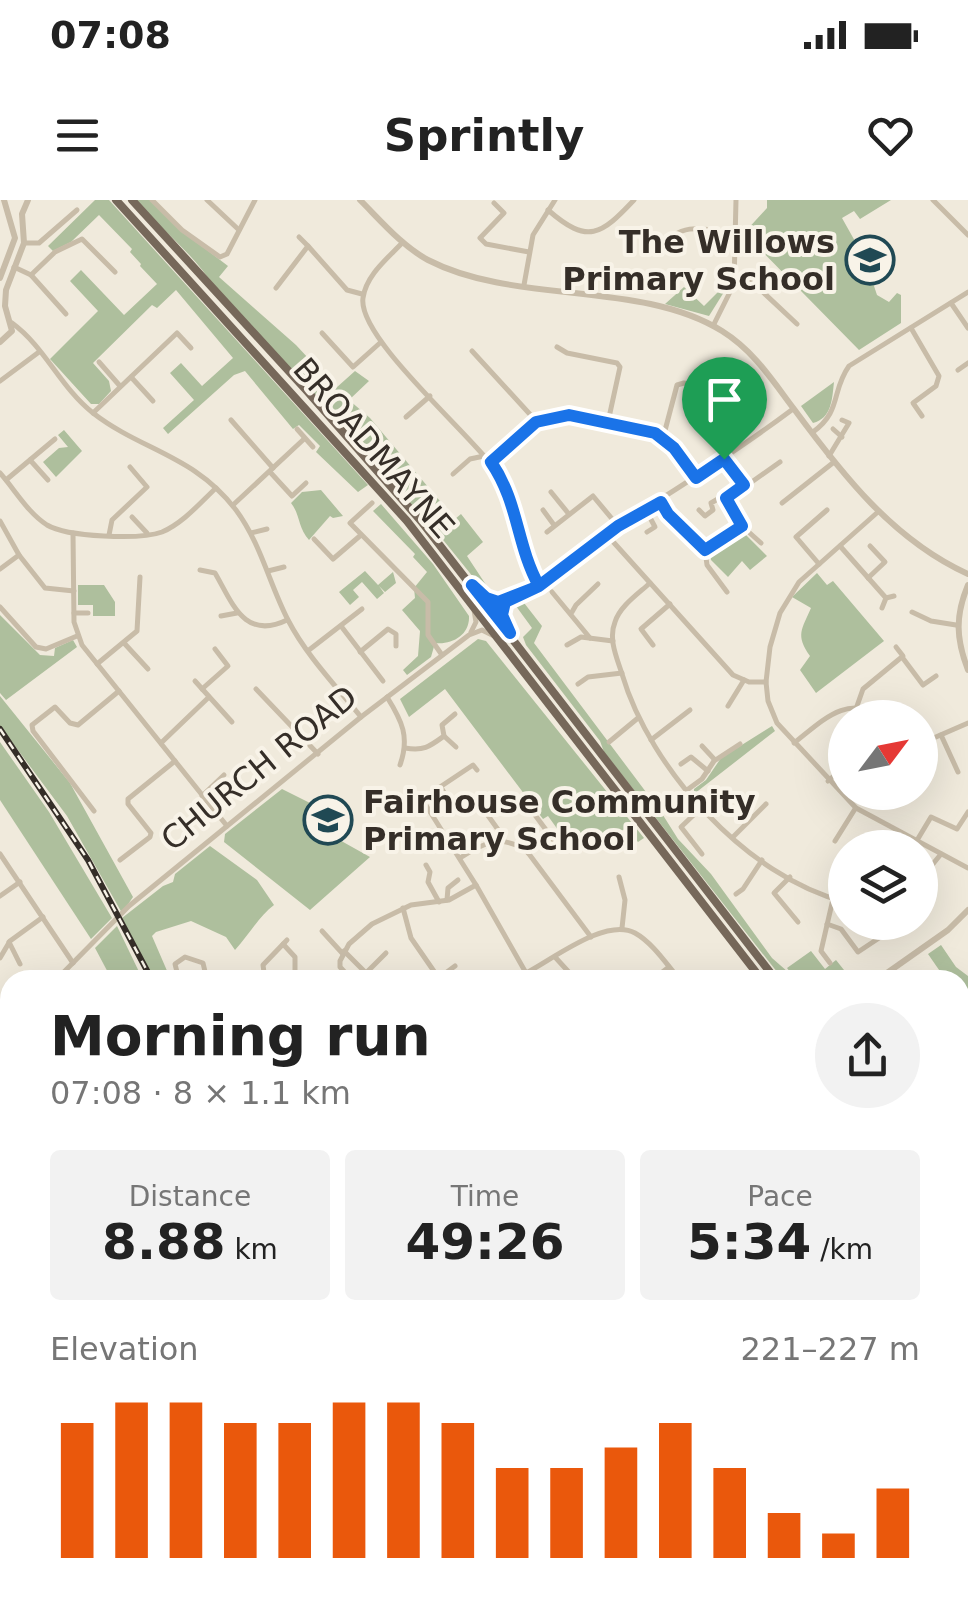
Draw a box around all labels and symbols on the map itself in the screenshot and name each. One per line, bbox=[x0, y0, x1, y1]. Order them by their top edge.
place label: The Willows Primary School bbox=[562, 223, 835, 298]
school or university icon: The Willows Primary School bbox=[844, 234, 896, 286]
street label: BROADMAYNE bbox=[286, 350, 462, 546]
pin bbox=[682, 357, 767, 460]
street label: CHURCH ROAD bbox=[154, 678, 364, 858]
north arrow bbox=[828, 700, 938, 810]
place label: Fairhouse Community Primary School bbox=[363, 783, 756, 858]
school or university icon: Fairhouse Community Primary School bbox=[302, 794, 354, 846]

